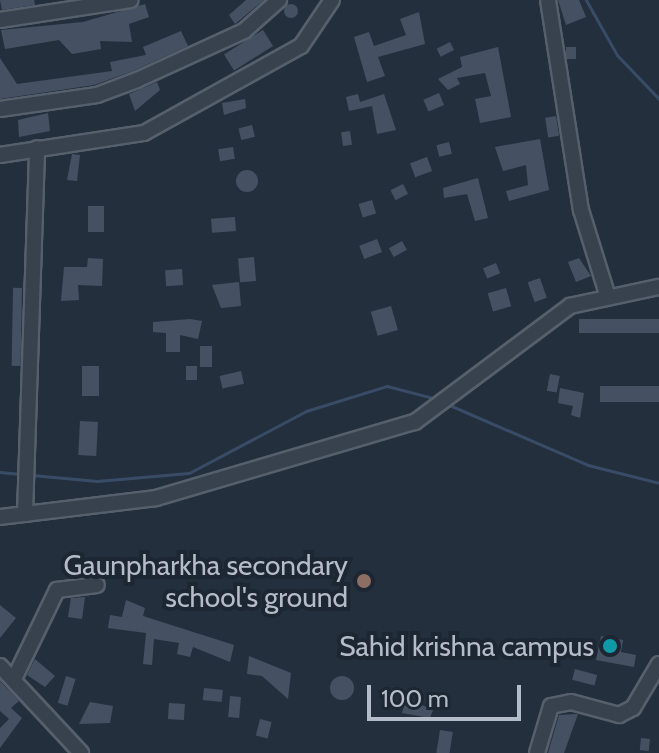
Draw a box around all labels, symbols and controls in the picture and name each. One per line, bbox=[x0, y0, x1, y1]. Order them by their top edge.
place label: Gaunpharkha secondary school's ground bbox=[63, 548, 348, 614]
marker: Gaunpharkha secondary school's ground bbox=[355, 572, 373, 590]
place label: Sahid krishna campus bbox=[339, 629, 594, 663]
marker: Sahid krishna campus bbox=[601, 637, 619, 655]
scale bar bbox=[371, 669, 525, 719]
text: 100 m bbox=[381, 684, 449, 713]

